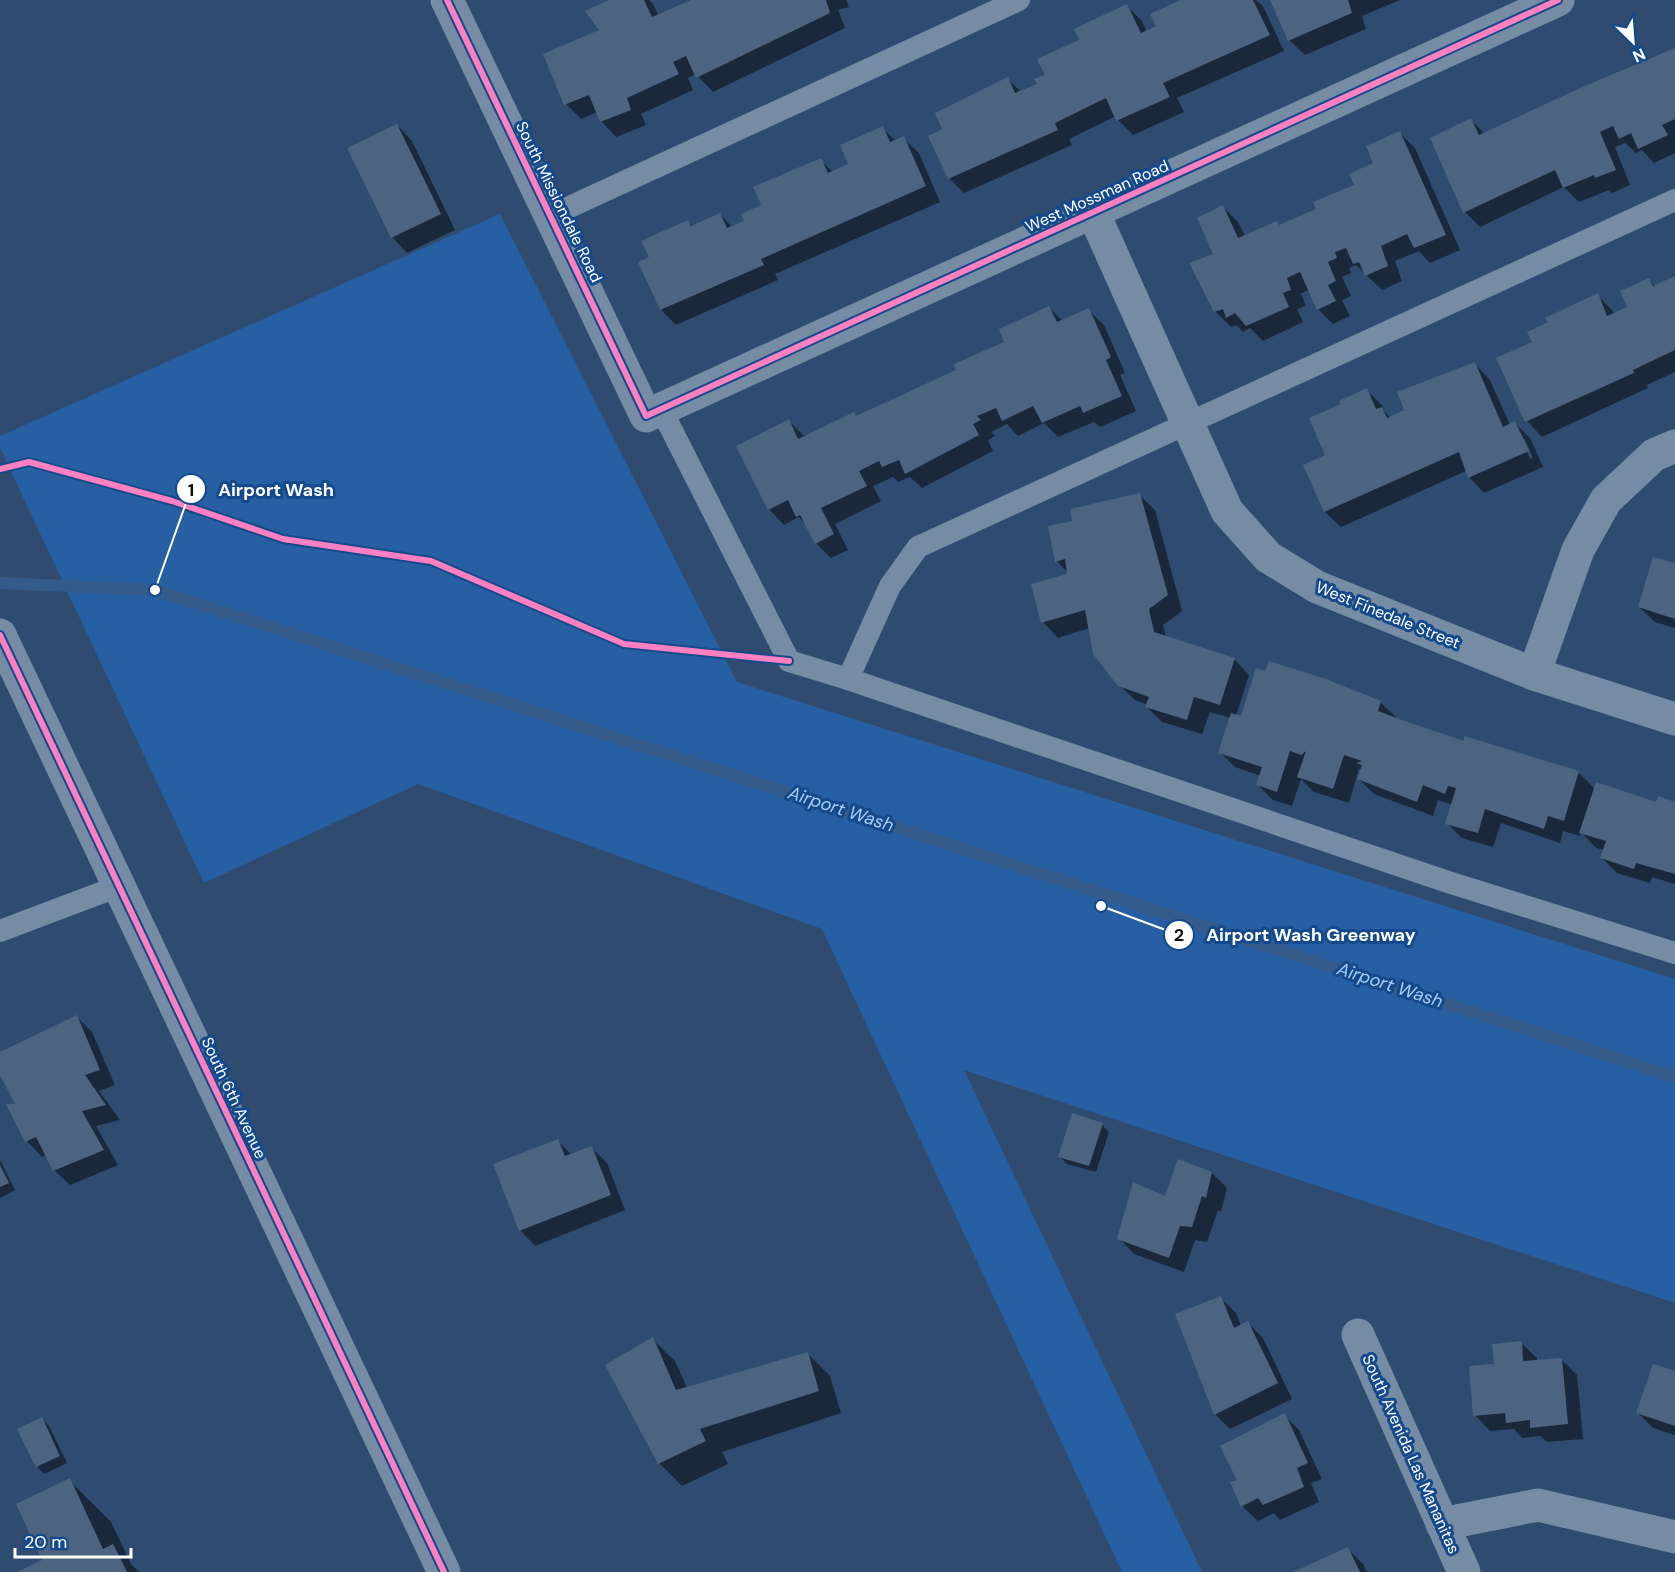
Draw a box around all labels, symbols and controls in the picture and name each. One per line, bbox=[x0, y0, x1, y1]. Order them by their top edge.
north arrow bbox=[1603, 12, 1663, 72]
text: N bbox=[1629, 43, 1649, 67]
street label: South Missiondale Road bbox=[511, 118, 607, 286]
street label: West Mossman Road bbox=[1022, 155, 1172, 237]
callout: Airport Wash bbox=[176, 471, 346, 507]
text: 1 bbox=[188, 478, 194, 502]
text: Airport Wash bbox=[218, 478, 334, 502]
street label: West Finedale Street bbox=[1313, 576, 1463, 654]
water label: Airport Wash bbox=[784, 780, 897, 837]
callout: Airport Wash Greenway bbox=[1164, 917, 1427, 953]
text: 2 bbox=[1174, 923, 1184, 947]
text: Airport Wash Greenway bbox=[1206, 923, 1416, 947]
water label: Airport Wash bbox=[1333, 956, 1446, 1013]
street label: South 6th Avenue bbox=[197, 1034, 271, 1162]
street label: South Avenida Las Mananitas bbox=[1357, 1351, 1465, 1557]
scale bar bbox=[15, 1521, 130, 1559]
text: 20 m bbox=[24, 1530, 67, 1554]

